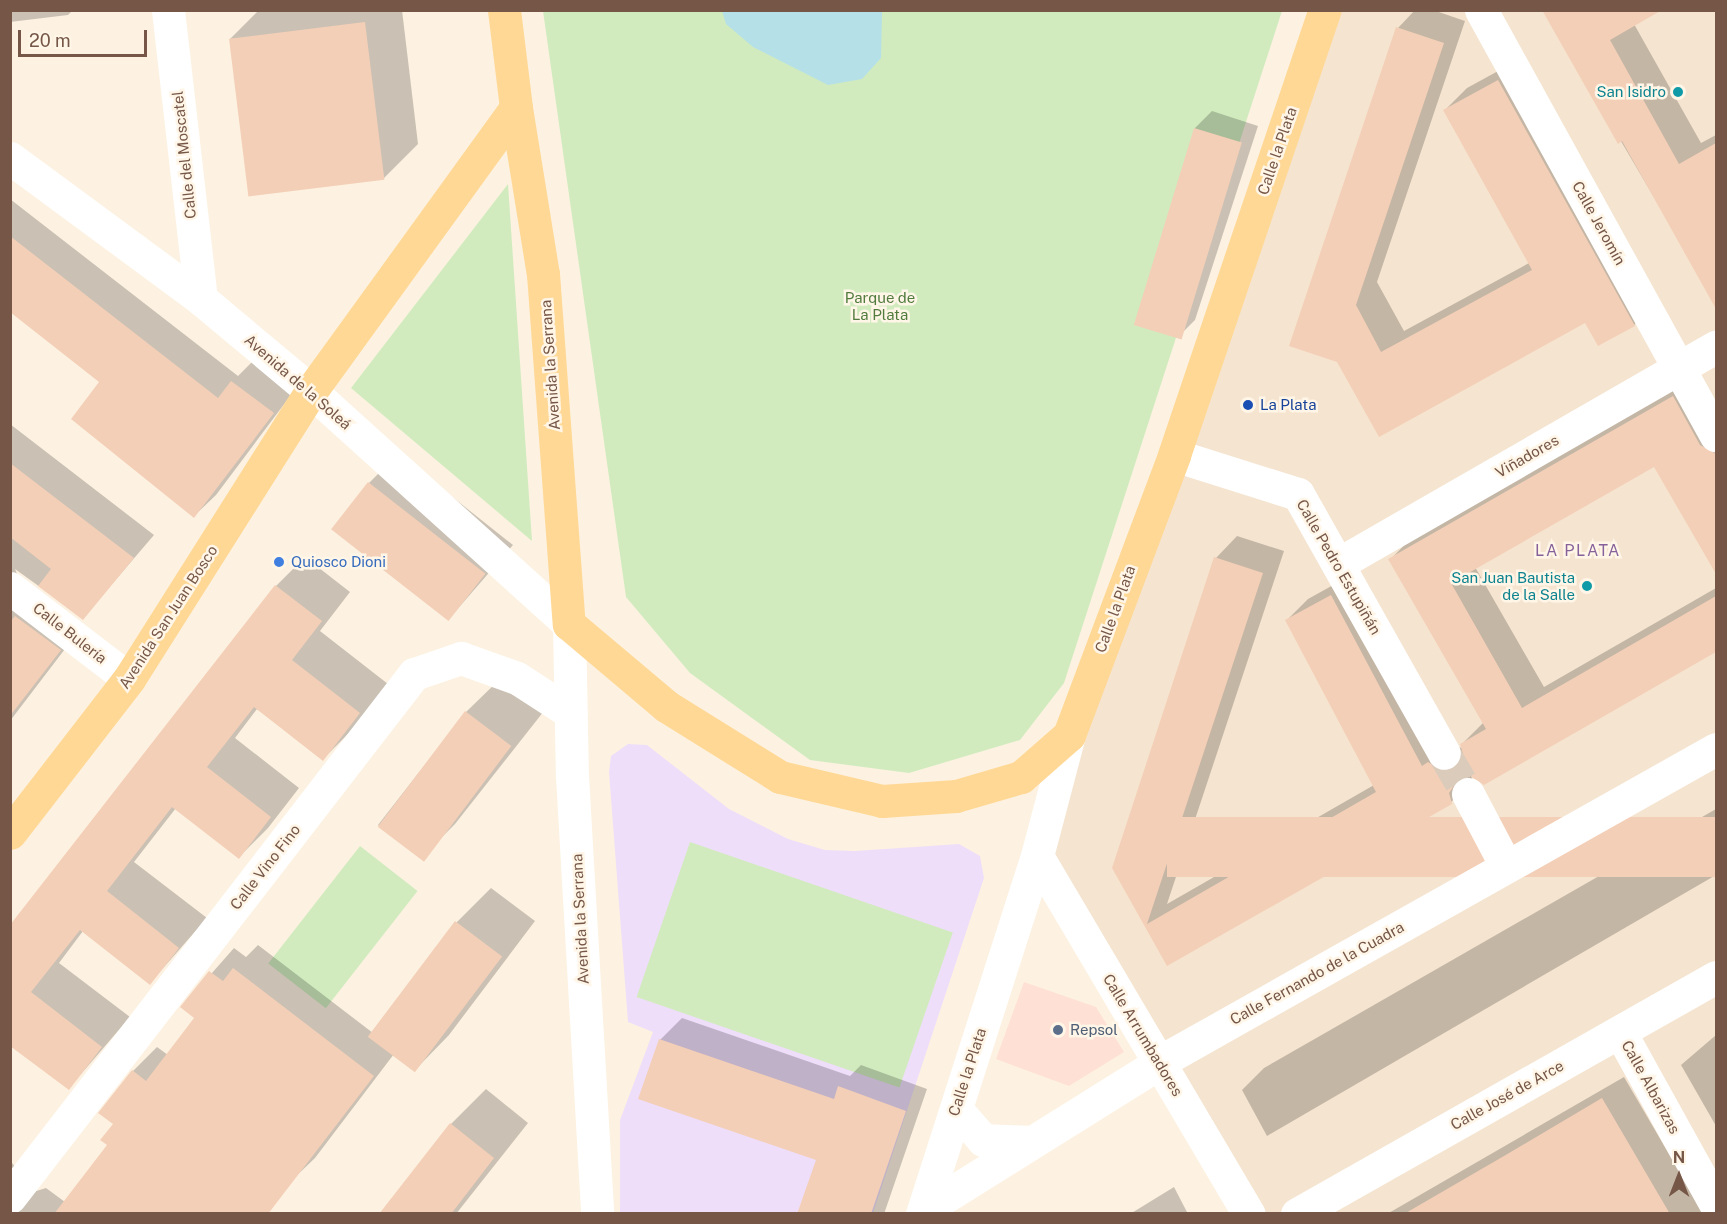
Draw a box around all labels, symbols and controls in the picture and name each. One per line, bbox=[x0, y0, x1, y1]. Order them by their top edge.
scale bar bbox=[21, 18, 150, 56]
text: 20 m bbox=[29, 30, 71, 51]
place label: San Isidro bbox=[1597, 83, 1666, 101]
marker: San Isidro bbox=[1671, 85, 1685, 99]
street label: Calle del Moscatel bbox=[168, 90, 200, 220]
street label: Calle la Plata bbox=[1254, 105, 1300, 197]
street label: Calle Jeromín bbox=[1569, 178, 1629, 268]
park label: Parque de La Plata bbox=[845, 288, 915, 323]
street label: Avenida la Serrana bbox=[536, 299, 564, 431]
street label: Avenida de la Soleá bbox=[241, 331, 355, 433]
place label: La Plata bbox=[1260, 396, 1316, 414]
marker: La Plata bbox=[1241, 398, 1255, 412]
street label: Viñadores bbox=[1492, 431, 1562, 481]
street label: Calle Pedro Estupiñán bbox=[1293, 496, 1385, 638]
district label: LA PLATA bbox=[1535, 541, 1621, 561]
street label: Avenida San Juan Bosco bbox=[115, 542, 221, 692]
place label: Quiosco Dioni bbox=[291, 553, 386, 571]
marker: Quiosco Dioni bbox=[272, 555, 286, 569]
street label: Calle la Plata bbox=[1091, 563, 1139, 655]
place label: San Juan Bautista de la Salle bbox=[1451, 568, 1575, 603]
marker: San Juan Bautista de la Salle bbox=[1580, 579, 1594, 593]
street label: Calle Bulería bbox=[30, 599, 110, 667]
street label: Calle Vino Fino bbox=[226, 821, 304, 913]
street label: Avenida la Serrana bbox=[568, 853, 592, 985]
street label: Calle Fernando de la Cuadra bbox=[1227, 917, 1407, 1029]
street label: Calle Arrumbadores bbox=[1099, 971, 1187, 1099]
place label: Repsol bbox=[1070, 1021, 1118, 1039]
marker: Repsol bbox=[1051, 1023, 1065, 1037]
street label: Calle la Plata bbox=[944, 1026, 990, 1118]
street label: Calle Albarizas bbox=[1618, 1037, 1684, 1137]
street label: Calle José de Arce bbox=[1447, 1056, 1567, 1134]
north arrow bbox=[1649, 1146, 1709, 1206]
text: N bbox=[1673, 1148, 1685, 1167]

